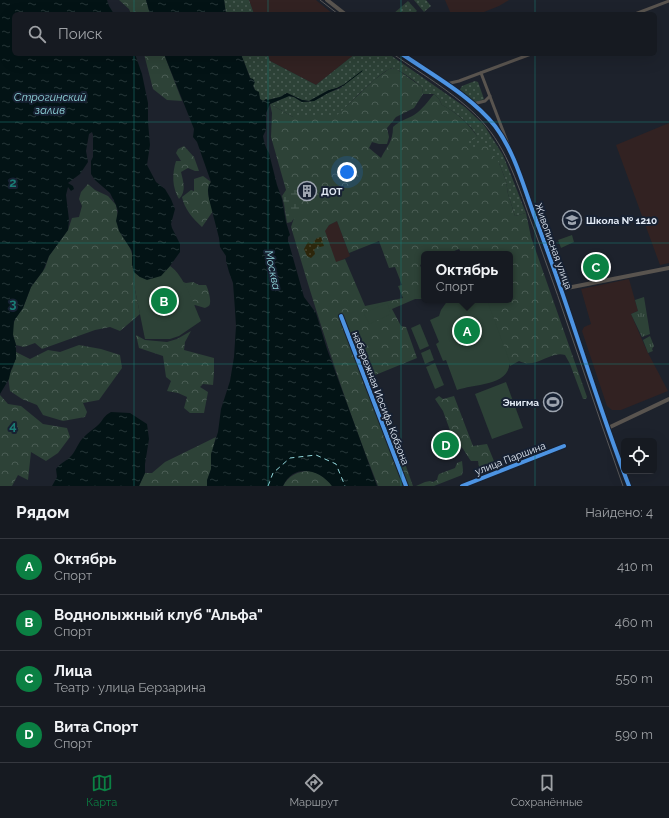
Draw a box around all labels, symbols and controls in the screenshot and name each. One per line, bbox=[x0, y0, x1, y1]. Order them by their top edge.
search box bbox=[12, 12, 657, 56]
icon: search bbox=[26, 23, 48, 45]
text: Поиск bbox=[58, 25, 103, 43]
water label: Строгинский залив bbox=[14, 91, 86, 117]
your location bbox=[337, 162, 357, 182]
text: 2 bbox=[9, 175, 17, 190]
building icon: ДОТ bbox=[296, 180, 318, 202]
place label: ДОТ bbox=[321, 186, 343, 197]
street label: Живописная улица bbox=[533, 201, 574, 291]
school or university icon: Школа № 1210 bbox=[561, 209, 583, 231]
place label: Школа № 1210 bbox=[586, 215, 657, 226]
water label: Москва bbox=[262, 249, 283, 291]
popup bbox=[421, 251, 513, 303]
pin: C bbox=[583, 252, 609, 282]
text: Октябрь bbox=[436, 261, 498, 279]
text: Спорт bbox=[436, 279, 474, 294]
pin: B bbox=[151, 286, 177, 316]
text: 3 bbox=[9, 296, 17, 311]
pin: A bbox=[454, 316, 480, 346]
street label: набережная Иосифа Кобзона bbox=[350, 330, 411, 466]
sports icon: Энигма bbox=[542, 391, 564, 413]
place label: Энигма bbox=[502, 397, 539, 408]
text: 4 bbox=[9, 418, 17, 433]
pin: D bbox=[433, 430, 459, 460]
map controls bbox=[621, 438, 657, 474]
button: locate bbox=[621, 438, 657, 474]
street label: улица Паршина bbox=[473, 440, 547, 477]
text: Рядом bbox=[16, 502, 69, 522]
text: Найдено: 4 bbox=[585, 505, 653, 520]
text: Октябрь bbox=[54, 550, 116, 568]
text: A bbox=[25, 559, 33, 574]
text: 410 m bbox=[617, 559, 653, 574]
text: Спорт bbox=[54, 568, 92, 583]
text: Воднолыжный клуб "Альфа" bbox=[54, 606, 263, 624]
text: B bbox=[25, 615, 33, 630]
text: 460 m bbox=[615, 615, 653, 630]
text: Спорт bbox=[54, 624, 92, 639]
text: Лица bbox=[54, 662, 92, 680]
text: C bbox=[25, 671, 33, 686]
text: 550 m bbox=[616, 671, 653, 686]
text: Театр · улица Берзарина bbox=[54, 680, 206, 695]
text: Вита Спорт bbox=[54, 718, 138, 736]
text: D bbox=[24, 727, 34, 742]
text: 590 m bbox=[615, 727, 653, 742]
text: Спорт bbox=[54, 736, 92, 751]
tab: Карта bbox=[86, 772, 117, 809]
tab: Маршрут bbox=[289, 772, 338, 809]
tab: Сохранённые bbox=[511, 772, 583, 809]

